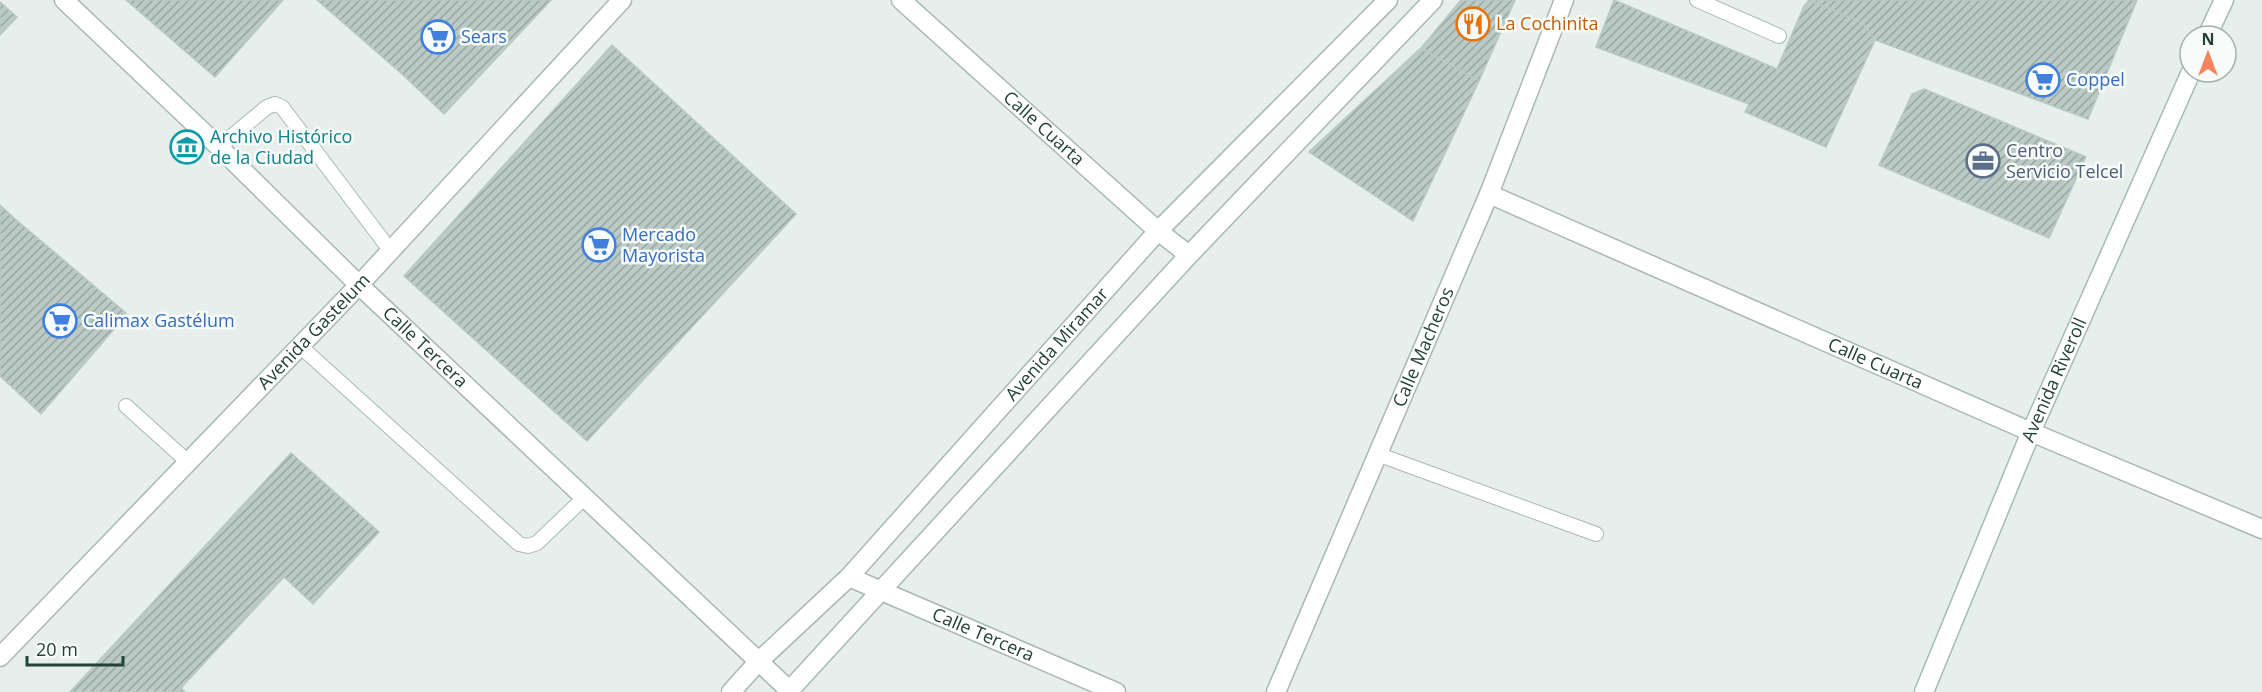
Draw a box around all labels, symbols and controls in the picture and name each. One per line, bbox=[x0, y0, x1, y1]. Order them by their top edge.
restaurant icon: La Cochinita bbox=[1455, 6, 1491, 42]
place label: La Cochinita bbox=[1496, 11, 1598, 35]
supermarket icon: Sears bbox=[420, 19, 456, 55]
place label: Sears bbox=[461, 24, 507, 48]
north arrow bbox=[2178, 24, 2238, 84]
text: N bbox=[2201, 28, 2215, 50]
supermarket icon: Coppel bbox=[2025, 62, 2061, 98]
place label: Coppel bbox=[2066, 67, 2125, 91]
street label: Calle Cuarta bbox=[999, 85, 1090, 170]
place label: Archivo Histórico de la Ciudad bbox=[210, 124, 352, 169]
museum icon: Archivo Histórico de la Ciudad bbox=[169, 129, 205, 165]
place label: Centro Servicio Telcel bbox=[2006, 138, 2123, 183]
office icon: Centro Servicio Telcel bbox=[1965, 143, 2001, 179]
place label: Mercado Mayorista bbox=[622, 222, 705, 267]
supermarket icon: Mercado Mayorista bbox=[581, 227, 617, 263]
street label: Avenida Gastelum bbox=[252, 268, 375, 394]
street label: Avenida Miramar bbox=[999, 281, 1113, 405]
street label: Calle Macheros bbox=[1386, 283, 1459, 410]
street label: Calle Tercera bbox=[378, 301, 474, 393]
supermarket icon: Calimax Gastélum bbox=[42, 303, 78, 339]
place label: Calimax Gastélum bbox=[83, 308, 235, 332]
street label: Avenida Riveroll bbox=[2015, 314, 2091, 446]
street label: Calle Cuarta bbox=[1825, 331, 1927, 394]
street label: Calle Tercera bbox=[929, 601, 1038, 666]
scale bar bbox=[27, 629, 123, 667]
text: 20 m bbox=[36, 637, 78, 661]

